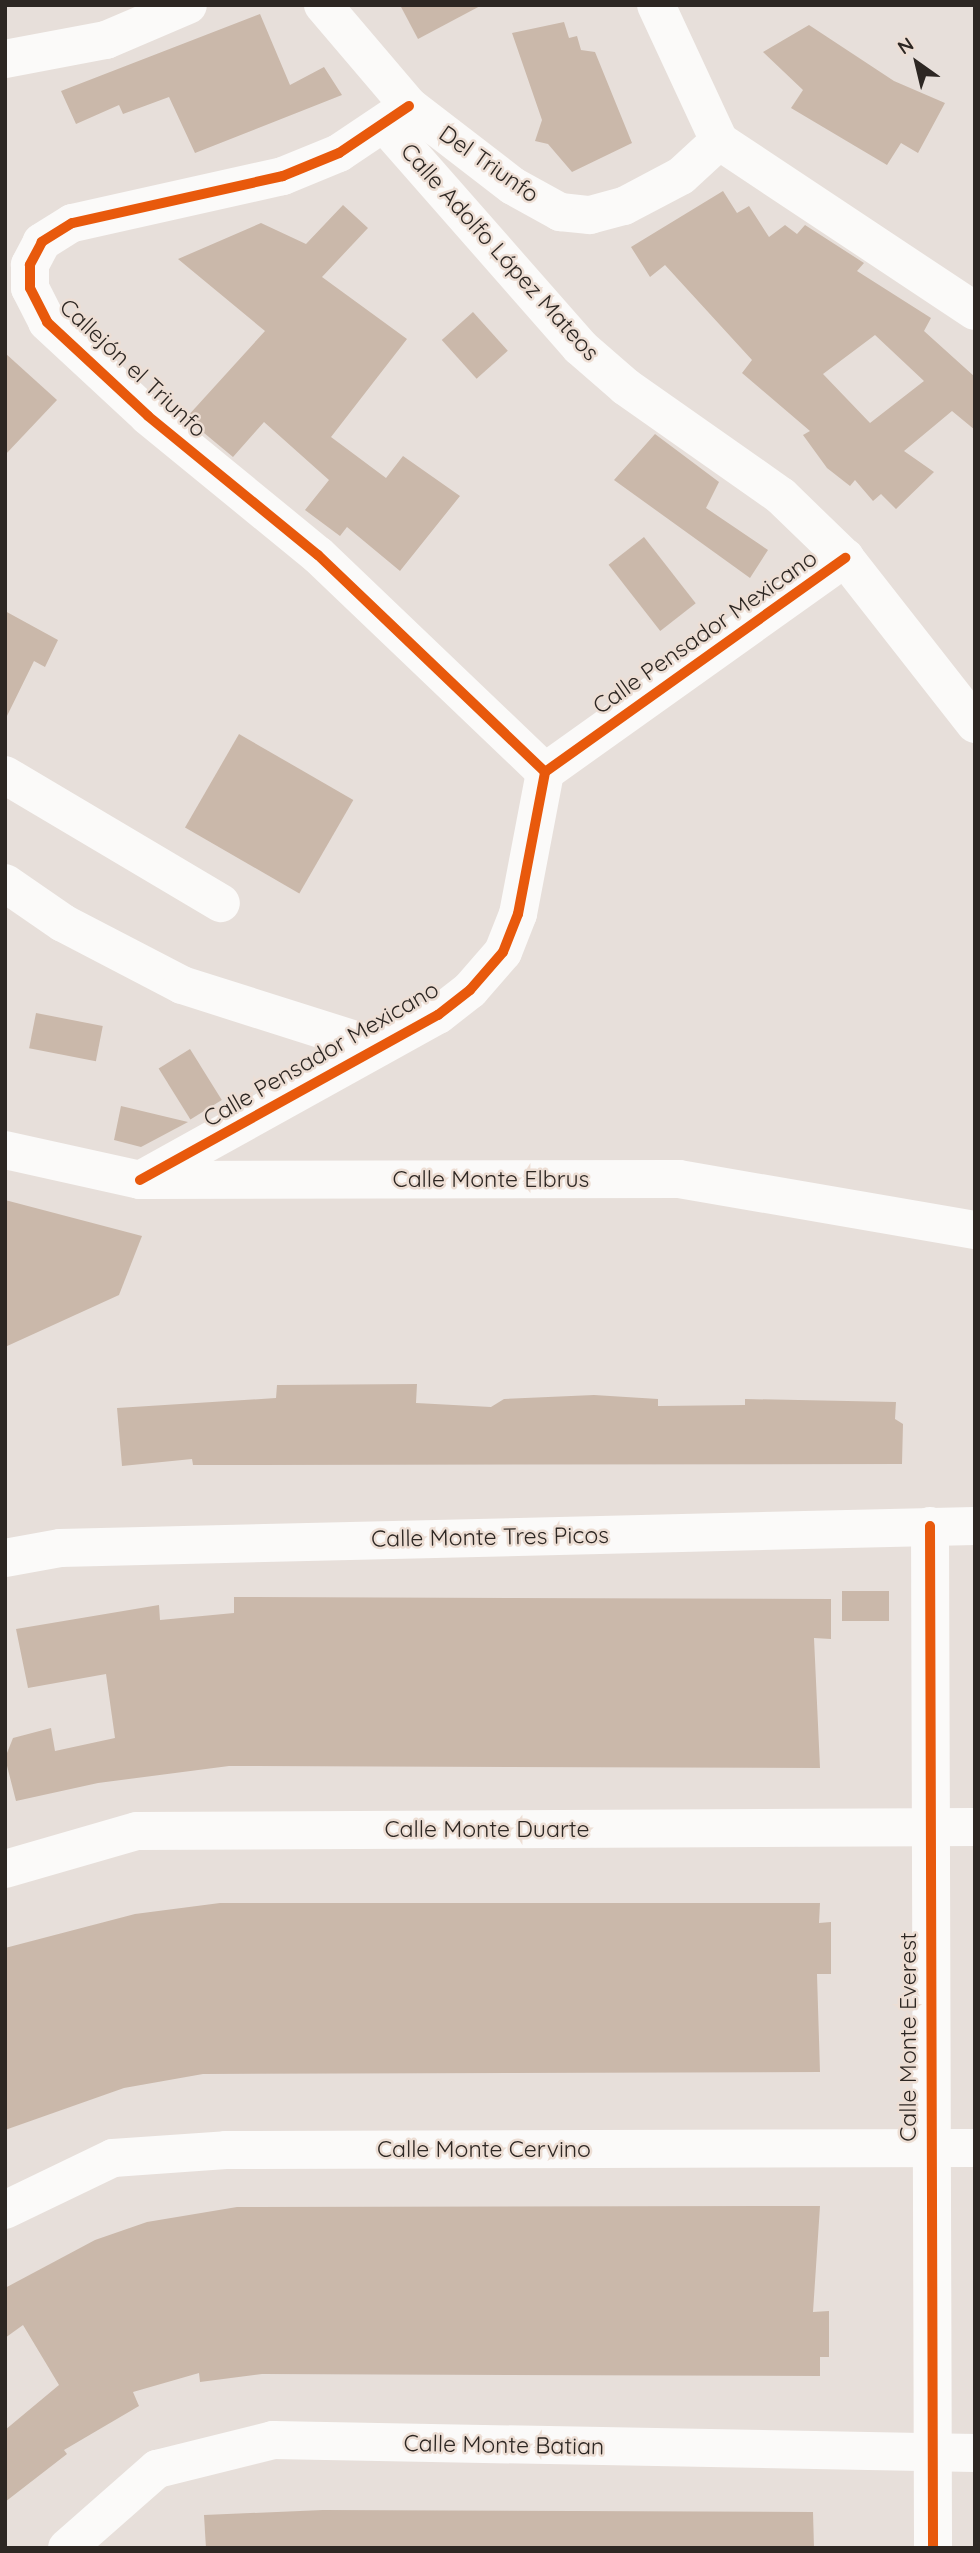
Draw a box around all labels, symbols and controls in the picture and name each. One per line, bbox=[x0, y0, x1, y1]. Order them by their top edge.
north arrow bbox=[882, 28, 952, 98]
text: N bbox=[893, 32, 918, 59]
street label: Del Triunfo bbox=[434, 120, 544, 208]
street label: Calle Adolfo López Mateos bbox=[395, 138, 605, 366]
street label: Callejón el Triunfo bbox=[54, 293, 212, 443]
street label: Calle Pensador Mexicano bbox=[588, 544, 822, 720]
street label: Calle Pensador Mexicano bbox=[198, 975, 444, 1133]
street label: Calle Monte Elbrus bbox=[393, 1165, 589, 1193]
street label: Calle Monte Tres Picos bbox=[371, 1521, 609, 1553]
street label: Calle Monte Duarte bbox=[385, 1815, 589, 1843]
street label: Calle Monte Everest bbox=[894, 1932, 922, 2142]
street label: Calle Monte Cervino bbox=[377, 2135, 591, 2163]
street label: Calle Monte Batian bbox=[403, 2429, 605, 2461]

